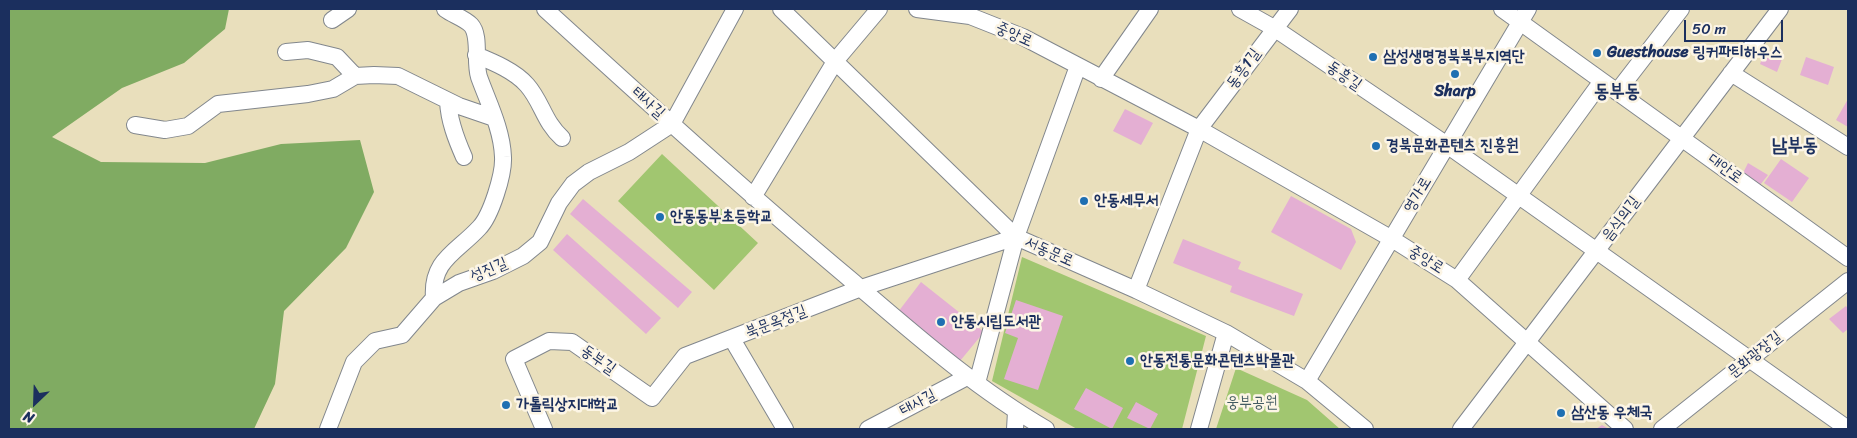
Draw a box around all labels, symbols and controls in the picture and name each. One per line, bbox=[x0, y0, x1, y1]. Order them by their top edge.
scale bar bbox=[1687, 10, 1786, 42]
text: 50 m bbox=[1692, 16, 1726, 42]
street label: 중앙로 bbox=[992, 18, 1036, 52]
place label: Guesthouse 링커파티하우스 bbox=[1607, 43, 1783, 63]
street label: 동흥1길 bbox=[1223, 45, 1265, 93]
place label: 삼성생명경북북부지역단 bbox=[1383, 47, 1525, 67]
marker: Guesthouse 링커파티하우스 bbox=[1591, 47, 1603, 59]
marker: 삼성생명경북북부지역단 bbox=[1367, 51, 1379, 63]
street label: 동흥길 bbox=[1323, 57, 1365, 95]
marker: Sharp bbox=[1449, 68, 1461, 80]
district label: 동부동 bbox=[1594, 81, 1640, 103]
place label: Sharp bbox=[1434, 82, 1476, 102]
street label: 태사길 bbox=[627, 83, 669, 123]
district label: 남부동 bbox=[1772, 135, 1818, 157]
place label: 경북문화콘텐츠 진흥원 bbox=[1386, 136, 1519, 156]
marker: 경북문화콘텐츠 진흥원 bbox=[1370, 140, 1382, 152]
street label: 대안로 bbox=[1704, 150, 1746, 188]
street label: 영가로 bbox=[1400, 174, 1436, 216]
place label: 안동세무서 bbox=[1094, 191, 1158, 211]
street label: 음식의길 bbox=[1598, 193, 1644, 245]
marker: 안동세무서 bbox=[1078, 195, 1090, 207]
place label: 안동동부초등학교 bbox=[670, 207, 773, 227]
marker: 안동동부초등학교 bbox=[654, 211, 666, 223]
street label: 서동문로 bbox=[1022, 233, 1076, 271]
street label: 중앙로 bbox=[1405, 242, 1447, 278]
street label: 성진길 bbox=[467, 254, 511, 286]
street label: 북문옥정길 bbox=[743, 302, 809, 342]
place label: 안동시립도서관 bbox=[951, 312, 1041, 332]
marker: 안동시립도서관 bbox=[935, 316, 947, 328]
street label: 문화광장길 bbox=[1724, 327, 1786, 383]
street label: 동부길 bbox=[577, 341, 619, 379]
place label: 안동전통문화콘텐츠박물관 bbox=[1140, 351, 1294, 371]
marker: 안동전통문화콘텐츠박물관 bbox=[1124, 355, 1136, 367]
north arrow bbox=[10, 378, 60, 428]
street label: 태사길 bbox=[896, 385, 940, 421]
park label: 웅부공원 bbox=[1226, 393, 1278, 413]
place label: 가톨릭상지대학교 bbox=[516, 395, 619, 415]
marker: 가톨릭상지대학교 bbox=[500, 399, 512, 411]
place label: 삼산동 우체국 bbox=[1571, 403, 1652, 423]
text: N bbox=[19, 404, 38, 431]
marker: 삼산동 우체국 bbox=[1555, 407, 1567, 419]

